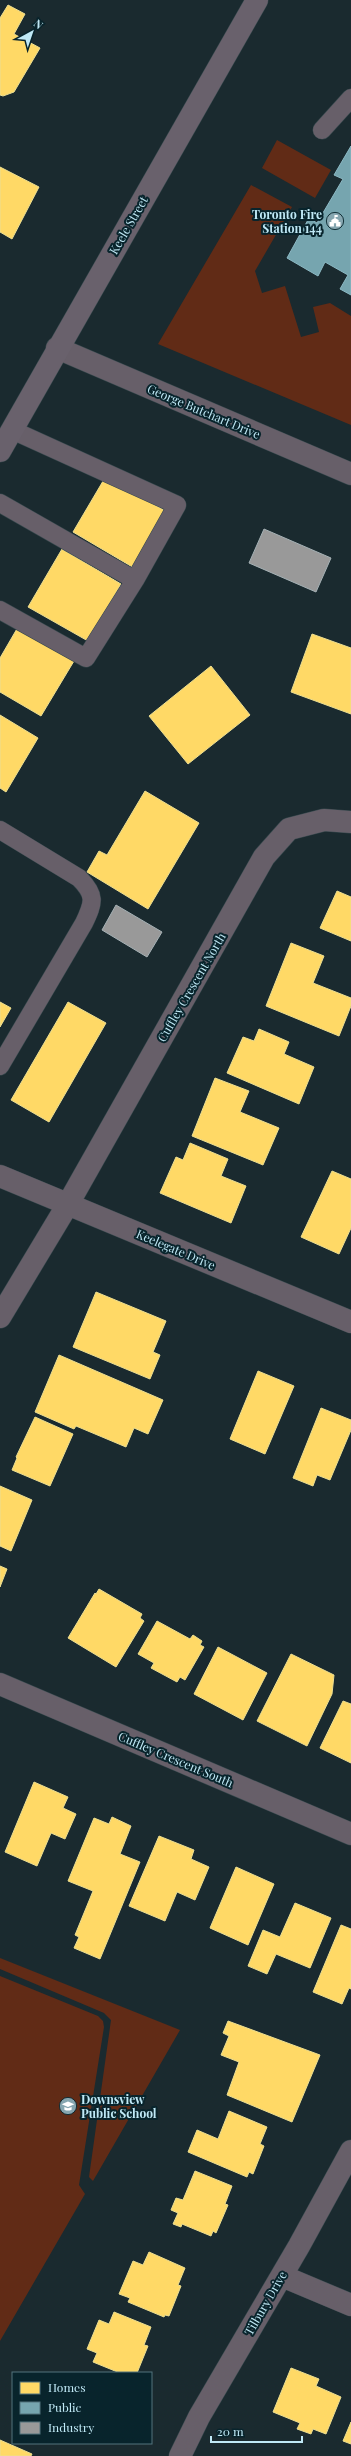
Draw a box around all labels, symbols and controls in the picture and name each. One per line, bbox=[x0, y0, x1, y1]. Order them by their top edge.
north arrow bbox=[12, 12, 52, 52]
text: N bbox=[31, 16, 47, 32]
street label: Keele Street bbox=[105, 192, 151, 257]
place label: Toronto Fire Station 144 bbox=[252, 206, 322, 236]
public building icon: Toronto Fire Station 144 bbox=[325, 211, 345, 231]
street label: George Butchart Drive bbox=[145, 380, 263, 442]
street label: Cuffley Crescent North bbox=[153, 930, 229, 1044]
street label: Keelegate Drive bbox=[134, 1225, 218, 1273]
street label: Cuffley Crescent South bbox=[116, 1728, 236, 1790]
place label: Downsview Public School bbox=[81, 2091, 157, 2121]
school or university icon: Downsview Public School bbox=[58, 2096, 78, 2116]
street label: Tilbury Drive bbox=[240, 2268, 290, 2338]
legend bbox=[12, 2372, 152, 2444]
text: Homes bbox=[48, 2379, 86, 2395]
text: Public bbox=[48, 2399, 82, 2415]
scale bar bbox=[211, 2418, 302, 2444]
text: Industry bbox=[48, 2419, 94, 2435]
text: 20 m bbox=[217, 2423, 244, 2439]

